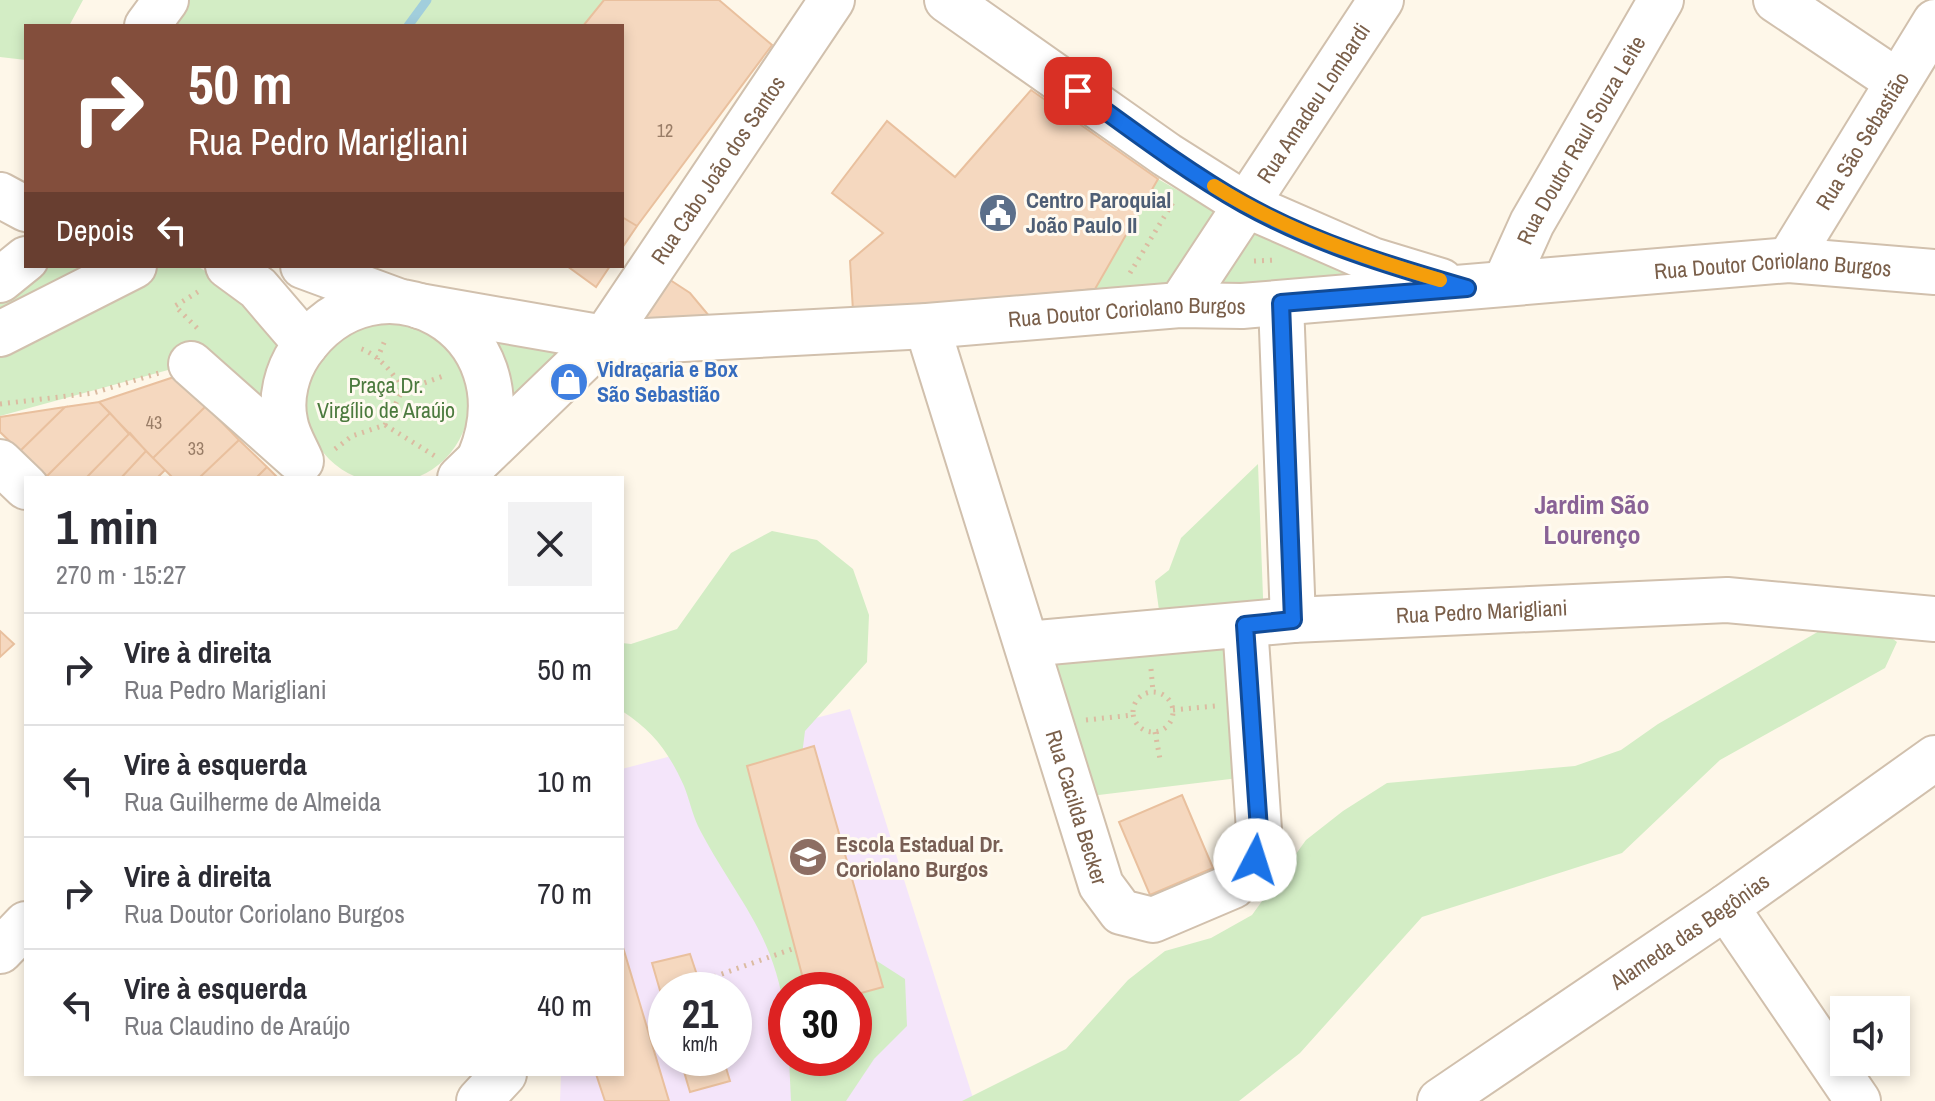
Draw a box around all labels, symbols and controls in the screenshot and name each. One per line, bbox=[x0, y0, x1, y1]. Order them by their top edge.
street label: Rua Amadeu Lombardi bbox=[1250, 17, 1377, 189]
street label: Rua Doutor Raul Souza Leite bbox=[1509, 30, 1652, 249]
text: 50 m bbox=[188, 46, 293, 121]
icon: right bbox=[56, 56, 160, 160]
pin bbox=[1044, 57, 1112, 125]
street label: Rua São Sebastião bbox=[1808, 66, 1916, 215]
icon: arrive bbox=[1056, 69, 1100, 113]
street label: Rua Cabo João dos Santos bbox=[644, 70, 792, 270]
text: Rua Pedro Marigliani bbox=[188, 118, 469, 166]
house number: 12 bbox=[657, 118, 673, 143]
place label: Centro Paroquial João Paulo II bbox=[1026, 185, 1171, 240]
public building icon: Centro Paroquial João Paulo II bbox=[977, 192, 1019, 234]
icon: left bbox=[150, 208, 194, 252]
text: Depois bbox=[56, 210, 134, 250]
street label: Rua Doutor Coriolano Burgos bbox=[1653, 245, 1893, 286]
street label: Rua Doutor Coriolano Burgos bbox=[1007, 290, 1246, 334]
place label: Vidraçaria e Box São Sebastião bbox=[597, 354, 738, 409]
shop icon: Vidraçaria e Box São Sebastião bbox=[548, 361, 590, 403]
park label: Praça Dr. Virgílio de Araújo bbox=[317, 370, 455, 425]
house number: 43 bbox=[146, 410, 162, 435]
house number: 33 bbox=[188, 436, 204, 461]
district label: Jardim São Lourenço bbox=[1535, 487, 1649, 552]
text: 1 min bbox=[56, 494, 159, 559]
button: close bbox=[508, 502, 592, 586]
text: 270 m · 15:27 bbox=[56, 557, 186, 592]
street label: Rua Pedro Marigliani bbox=[1395, 592, 1568, 630]
text: Vire à direita bbox=[124, 632, 271, 672]
icon: right bbox=[56, 647, 100, 691]
text: 50 m bbox=[537, 649, 592, 689]
text: Rua Pedro Marigliani bbox=[124, 672, 327, 707]
street label: Rua Cacilda Becker bbox=[1039, 726, 1115, 888]
text: Vire à esquerda bbox=[124, 744, 307, 784]
icon: left bbox=[56, 759, 100, 803]
text: 10 m bbox=[537, 761, 592, 801]
text: Rua Guilherme de Almeida bbox=[124, 784, 381, 819]
position arrow bbox=[1213, 818, 1297, 902]
place label: Escola Estadual Dr. Coriolano Burgos bbox=[836, 829, 1003, 884]
school or university icon: Escola Estadual Dr. Coriolano Burgos bbox=[787, 836, 829, 878]
text: Vire à direita bbox=[124, 856, 271, 896]
street label: Alameda das Begônias bbox=[1603, 866, 1775, 997]
icon: right bbox=[56, 871, 100, 915]
text: 70 m bbox=[537, 873, 592, 913]
text: Rua Doutor Coriolano Burgos bbox=[124, 896, 405, 931]
text: Vire à esquerda bbox=[124, 968, 307, 1008]
speed limit sign: 30 bbox=[768, 972, 872, 1076]
icon: left bbox=[56, 983, 100, 1027]
text: 40 m bbox=[537, 985, 592, 1025]
text: 21 bbox=[682, 987, 718, 1040]
map controls bbox=[1830, 996, 1910, 1076]
button: sound bbox=[1830, 996, 1910, 1076]
text: Rua Claudino de Araújo bbox=[124, 1008, 350, 1043]
text: km/h bbox=[682, 1030, 718, 1057]

